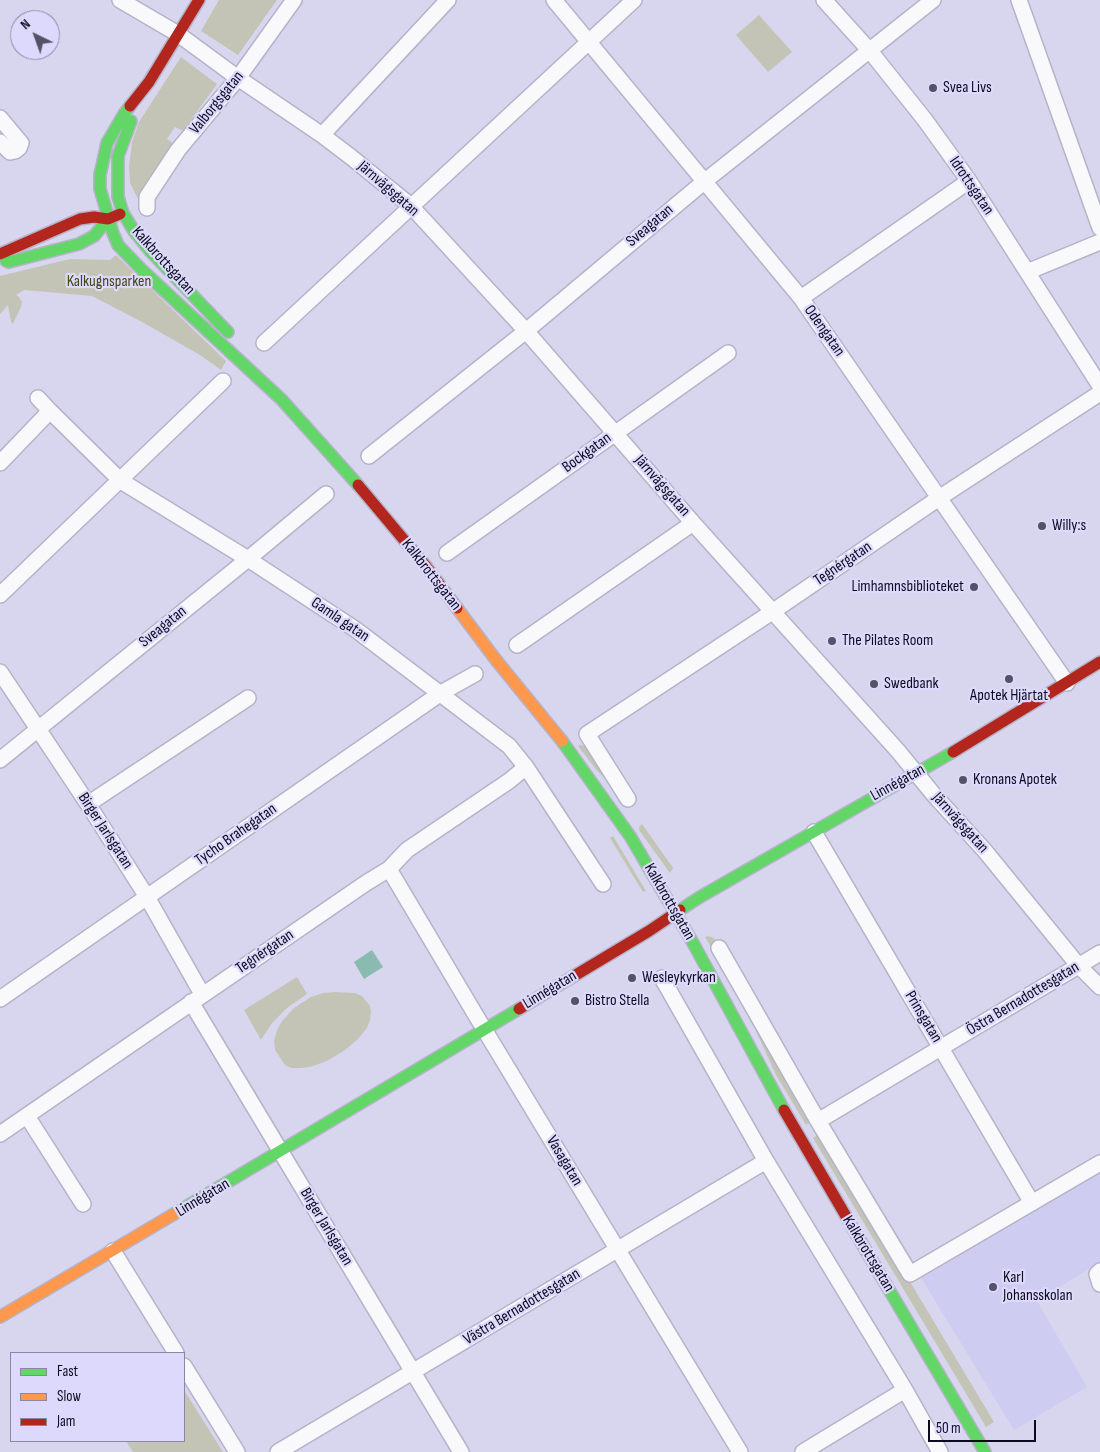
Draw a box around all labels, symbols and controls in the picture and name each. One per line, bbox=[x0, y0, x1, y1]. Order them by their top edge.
north arrow bbox=[10, 10, 60, 60]
text: N bbox=[17, 15, 34, 33]
street label: Valborgsgatan bbox=[186, 68, 248, 138]
place label: Svea Livs bbox=[943, 78, 992, 98]
marker: Svea Livs bbox=[927, 82, 939, 94]
street label: Idrottsgatan bbox=[945, 153, 997, 219]
street label: Järnvägsgatan bbox=[353, 157, 423, 221]
street label: Sveagatan bbox=[623, 201, 677, 251]
street label: Kalkbrottsgatan bbox=[127, 223, 199, 299]
park label: Kalkugnsparken bbox=[67, 272, 151, 292]
street label: Odengatan bbox=[800, 302, 848, 360]
street label: Bockgatan bbox=[559, 429, 615, 477]
street label: Järnvägsgatan bbox=[630, 451, 694, 521]
place label: Willy:s bbox=[1052, 516, 1086, 536]
marker: Willy:s bbox=[1036, 520, 1048, 532]
street label: Kalkbrottsgatan bbox=[397, 535, 465, 615]
street label: Tegnérgatan bbox=[810, 538, 876, 590]
place label: Limhamnsbiblioteket bbox=[851, 577, 964, 597]
marker: Limhamnsbiblioteket bbox=[968, 581, 980, 593]
street label: Gamla gatan bbox=[307, 594, 373, 646]
street label: Sveagatan bbox=[135, 602, 191, 652]
place label: The Pilates Room bbox=[842, 631, 933, 651]
marker: The Pilates Room bbox=[826, 635, 838, 647]
marker: Apotek Hjärtat bbox=[1003, 673, 1015, 685]
place label: Swedbank bbox=[884, 674, 939, 694]
marker: Swedbank bbox=[868, 678, 880, 690]
place label: Apotek Hjärtat bbox=[970, 686, 1048, 706]
street label: Linnégatan bbox=[867, 760, 929, 806]
place label: Kronans Apotek bbox=[973, 770, 1057, 790]
marker: Kronans Apotek bbox=[957, 774, 969, 786]
street label: Birger Jarlsgatan bbox=[73, 789, 137, 873]
street label: Järnvägsgatan bbox=[928, 789, 992, 857]
street label: Tycho Brahegatan bbox=[191, 800, 281, 870]
street label: Kalkbrottsgatan bbox=[639, 860, 699, 944]
street label: Tegnérgatan bbox=[232, 926, 298, 978]
street label: Östra Bernadottesgatan bbox=[963, 958, 1083, 1040]
street label: Linnégatan bbox=[520, 967, 580, 1013]
place label: Wesleykyrkan bbox=[642, 968, 716, 988]
marker: Wesleykyrkan bbox=[626, 972, 638, 984]
street label: Prinsgatan bbox=[900, 988, 946, 1046]
place label: Bistro Stella bbox=[585, 991, 649, 1011]
marker: Bistro Stella bbox=[569, 995, 581, 1007]
street label: Vasagatan bbox=[542, 1133, 586, 1189]
street label: Linnégatan bbox=[173, 1175, 233, 1221]
street label: Birger Jarlsgatan bbox=[295, 1185, 357, 1269]
street label: Kalkbrottsgatan bbox=[838, 1212, 898, 1296]
street label: Västra Bernadottesgatan bbox=[460, 1265, 584, 1349]
place label: Karl Johansskolan bbox=[1003, 1268, 1073, 1306]
marker: Karl Johansskolan bbox=[987, 1281, 999, 1293]
legend bbox=[10, 1352, 185, 1442]
text: Fast bbox=[57, 1362, 78, 1381]
text: Slow bbox=[57, 1387, 81, 1406]
scale bar bbox=[930, 1410, 1038, 1442]
text: Jam bbox=[57, 1412, 75, 1431]
text: 50 m bbox=[936, 1419, 961, 1438]

